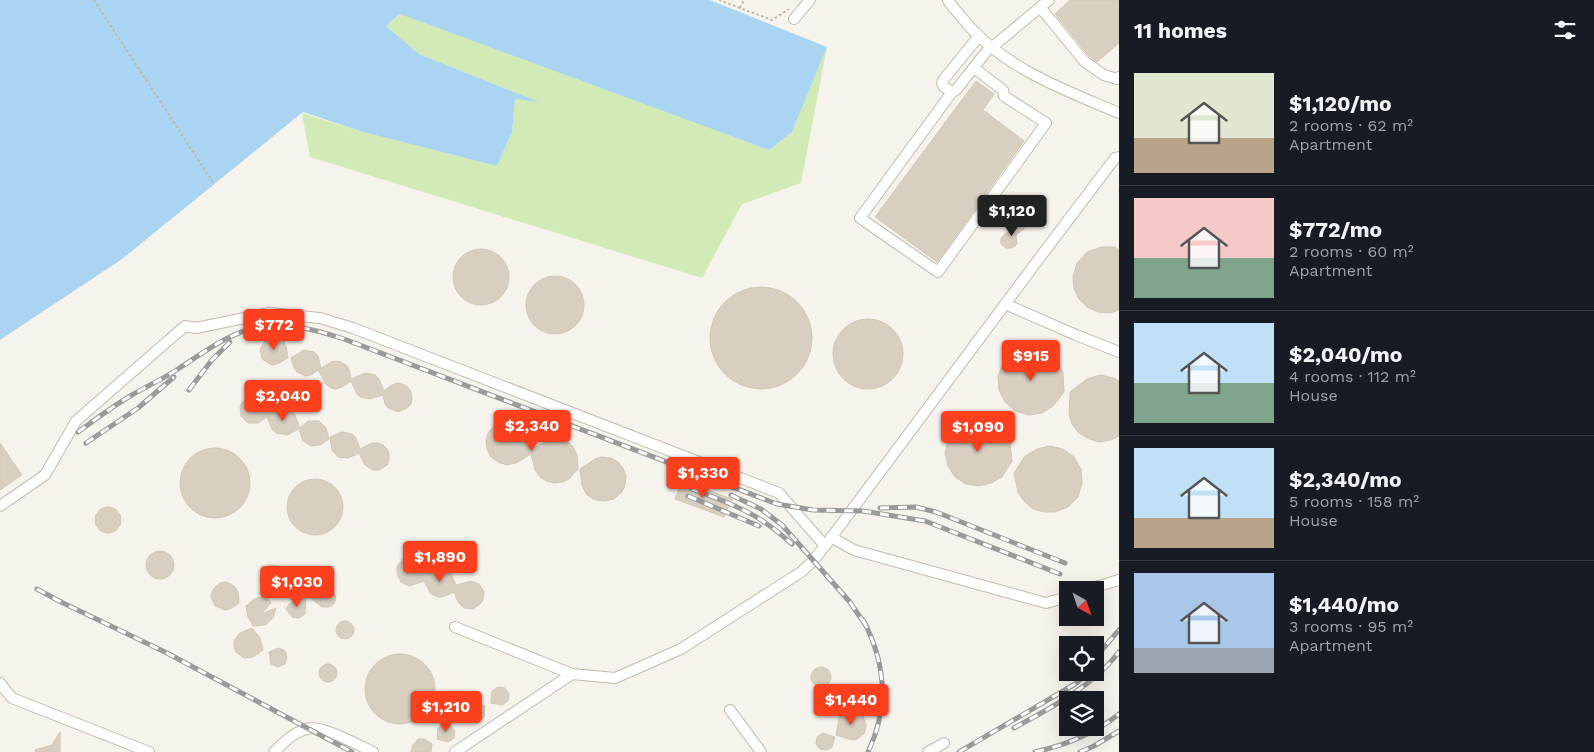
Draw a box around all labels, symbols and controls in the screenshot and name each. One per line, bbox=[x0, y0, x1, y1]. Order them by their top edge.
icon: filters bbox=[1551, 16, 1579, 44]
text: 11 homes bbox=[1134, 18, 1227, 43]
text: $1,120/mo bbox=[1289, 91, 1392, 116]
icon: home bbox=[1174, 93, 1234, 153]
text: 2 rooms · 62 m² bbox=[1289, 116, 1413, 135]
text: Apartment bbox=[1289, 135, 1372, 154]
pin: $1,120 bbox=[971, 194, 1053, 237]
text: $1,120 bbox=[989, 201, 1035, 220]
text: $772/mo bbox=[1289, 217, 1382, 242]
icon: home bbox=[1174, 218, 1234, 278]
text: 2 rooms · 60 m² bbox=[1289, 242, 1414, 261]
text: Apartment bbox=[1289, 261, 1372, 280]
pin: $772 bbox=[244, 308, 304, 351]
text: $772 bbox=[254, 315, 294, 334]
pin: $915 bbox=[1001, 340, 1061, 382]
text: $2,040/mo bbox=[1289, 342, 1402, 367]
icon: home bbox=[1174, 343, 1234, 403]
text: $915 bbox=[1013, 346, 1049, 365]
text: 4 rooms · 112 m² bbox=[1289, 367, 1416, 386]
pin: $2,040 bbox=[242, 380, 324, 422]
text: $2,040 bbox=[255, 386, 311, 405]
text: House bbox=[1289, 386, 1338, 405]
pin: $2,340 bbox=[491, 410, 573, 452]
pin: $1,090 bbox=[937, 410, 1019, 453]
text: $2,340 bbox=[505, 416, 559, 435]
text: $1,090 bbox=[952, 417, 1004, 436]
pin: $1,330 bbox=[662, 456, 744, 499]
text: $1,330 bbox=[677, 463, 729, 482]
text: $2,340/mo bbox=[1289, 467, 1402, 492]
icon: home bbox=[1174, 468, 1234, 528]
text: 5 rooms · 158 m² bbox=[1289, 492, 1419, 511]
text: House bbox=[1289, 511, 1338, 530]
pin: $1,890 bbox=[399, 540, 481, 583]
text: $1,890 bbox=[414, 547, 466, 566]
pin: $1,030 bbox=[256, 566, 338, 608]
text: $1,030 bbox=[271, 572, 323, 591]
north arrow bbox=[1059, 581, 1104, 626]
map controls bbox=[1059, 581, 1104, 736]
text: $1,440/mo bbox=[1289, 592, 1399, 617]
icon: home bbox=[1174, 593, 1234, 653]
text: 3 rooms · 95 m² bbox=[1289, 617, 1413, 636]
button: locate bbox=[1059, 636, 1104, 681]
text: Apartment bbox=[1289, 636, 1372, 655]
pin: $1,440 bbox=[810, 684, 892, 726]
pin: $1,210 bbox=[405, 690, 487, 733]
text: $1,440 bbox=[825, 690, 877, 709]
button: layers bbox=[1059, 691, 1104, 736]
text: $1,210 bbox=[422, 697, 470, 716]

